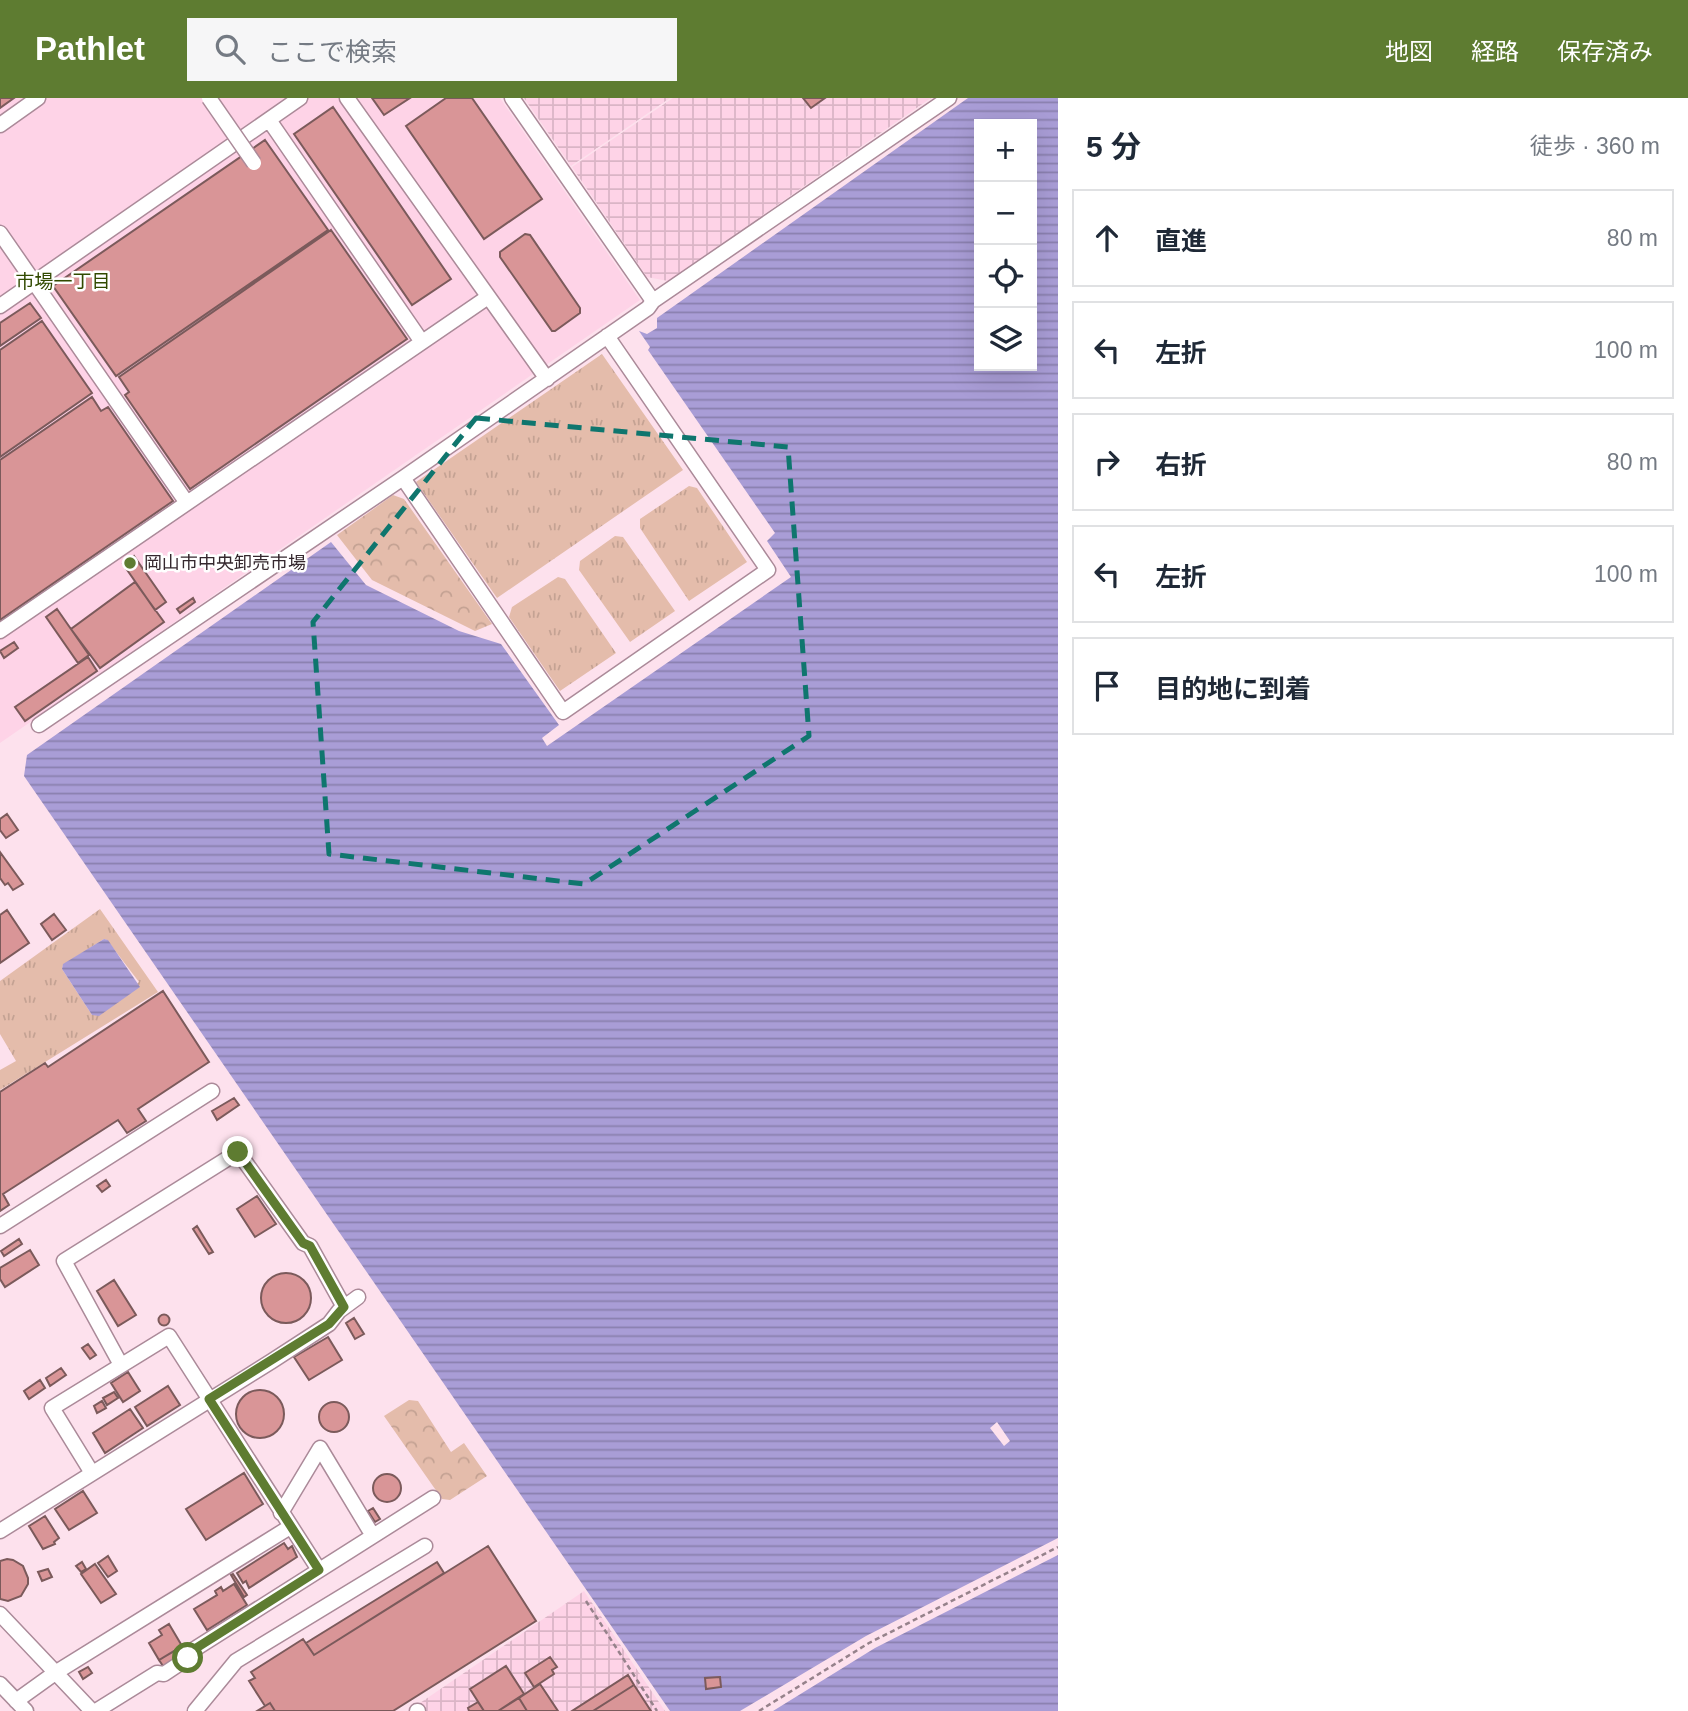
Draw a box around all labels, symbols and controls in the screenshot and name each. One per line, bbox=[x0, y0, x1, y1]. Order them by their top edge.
search box bbox=[187, 18, 677, 81]
text: Pathlet bbox=[35, 30, 145, 67]
icon: search bbox=[211, 30, 249, 68]
text: ここで検索 bbox=[267, 37, 397, 67]
text: 地図 bbox=[1385, 38, 1433, 65]
text: 経路 bbox=[1471, 38, 1519, 65]
text: 保存済み bbox=[1557, 38, 1653, 65]
map controls bbox=[974, 119, 1037, 371]
button: + bbox=[974, 119, 1037, 182]
text: 5 分 bbox=[1086, 130, 1141, 163]
text: 徒歩 · 360 m bbox=[1530, 133, 1660, 159]
button: − bbox=[974, 182, 1037, 245]
icon: ahead bbox=[1088, 219, 1126, 257]
text: 80 m bbox=[1607, 225, 1658, 251]
text: 直進 bbox=[1155, 226, 1207, 256]
button: locate bbox=[974, 245, 1037, 308]
district label: 市場一丁目 bbox=[15, 271, 111, 292]
button: layers bbox=[974, 308, 1037, 371]
icon: left bbox=[1088, 331, 1126, 369]
text: 100 m bbox=[1594, 337, 1658, 363]
text: 左折 bbox=[1155, 338, 1207, 368]
icon: right bbox=[1088, 443, 1126, 481]
text: 80 m bbox=[1607, 449, 1658, 475]
text: 右折 bbox=[1155, 450, 1207, 480]
place label: 岡山市中央卸売市場 bbox=[144, 553, 306, 573]
marker: 岡山市中央卸売市場 bbox=[122, 555, 138, 571]
icon: left bbox=[1088, 555, 1126, 593]
text: 100 m bbox=[1594, 561, 1658, 587]
text: 左折 bbox=[1155, 562, 1207, 592]
icon: arrive bbox=[1088, 667, 1126, 705]
text: 目的地に到着 bbox=[1155, 674, 1311, 704]
route end bbox=[222, 1136, 253, 1167]
route start bbox=[172, 1642, 203, 1673]

